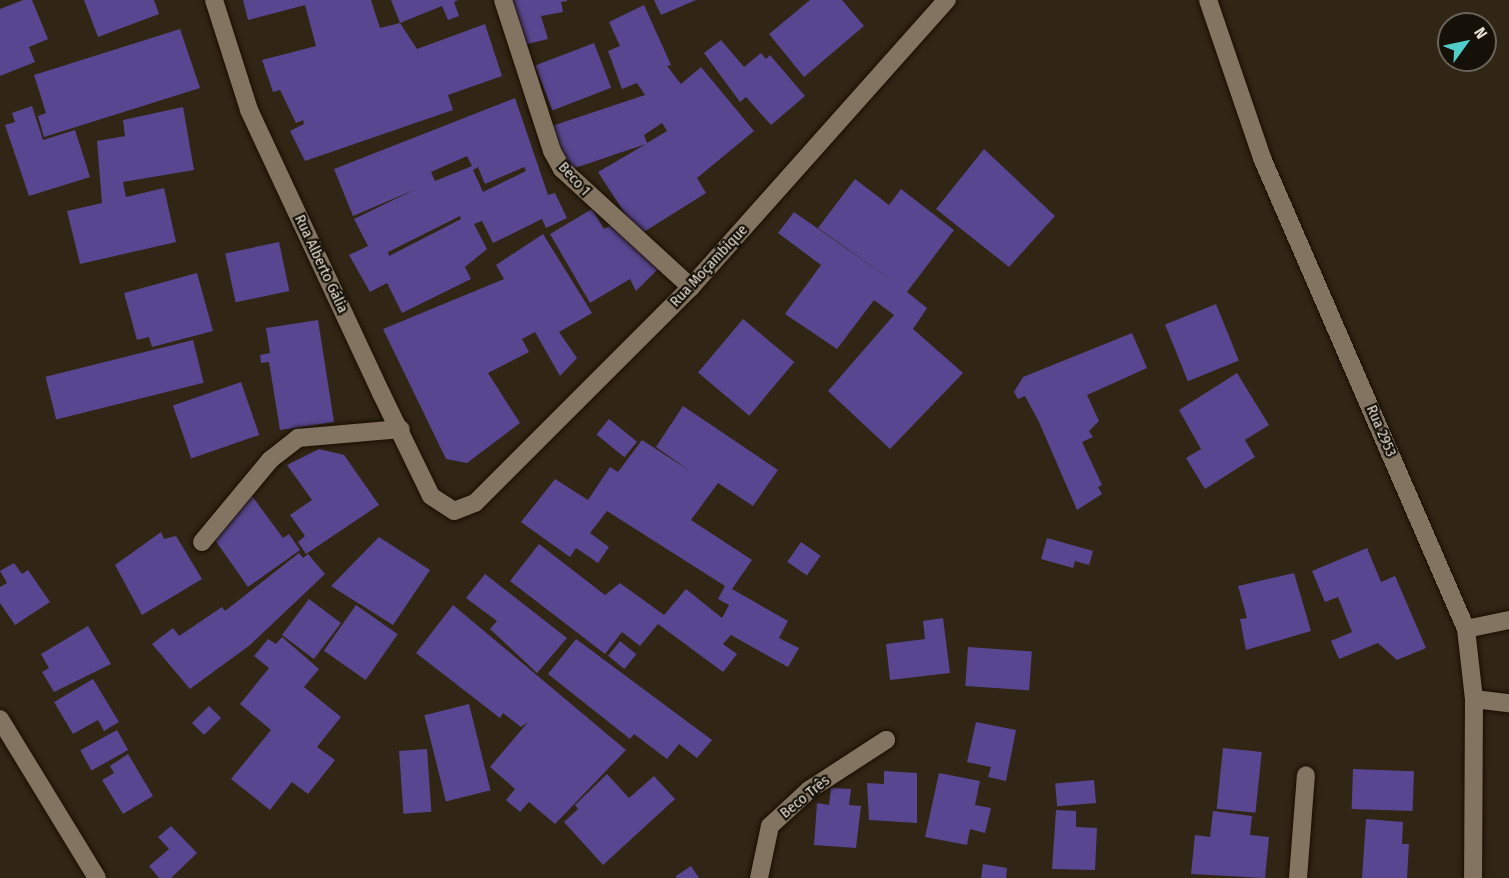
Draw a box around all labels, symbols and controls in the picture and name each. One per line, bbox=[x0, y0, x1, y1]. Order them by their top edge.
north arrow bbox=[1437, 12, 1497, 72]
text: N bbox=[1470, 24, 1491, 42]
street label: Beco 1 bbox=[554, 158, 594, 200]
street label: Rua Alberto Gália bbox=[290, 212, 352, 316]
street label: Rua Moçambique bbox=[666, 221, 752, 311]
street label: Rua 2953 bbox=[1362, 403, 1400, 459]
street label: Beco Três bbox=[777, 772, 833, 822]

